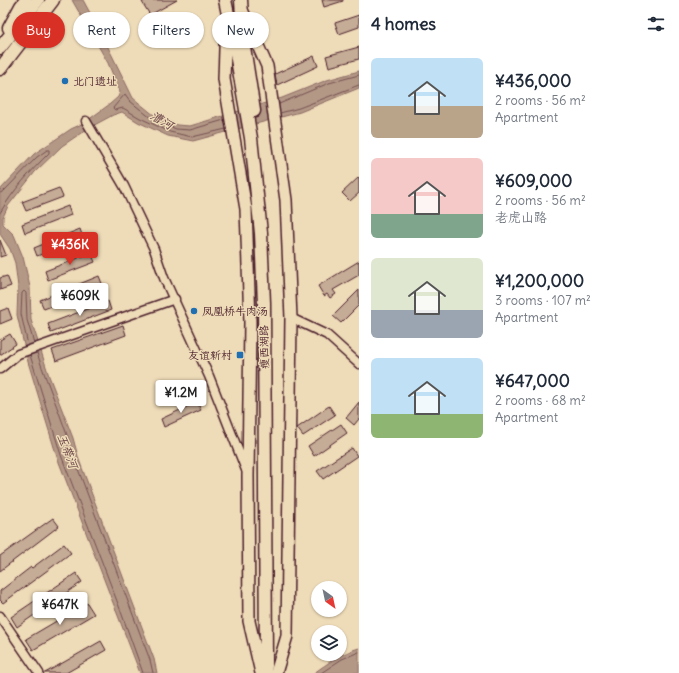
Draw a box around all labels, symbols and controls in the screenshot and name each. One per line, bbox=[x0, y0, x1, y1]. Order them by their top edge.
chip: Buy bbox=[12, 12, 65, 48]
chip: Rent bbox=[73, 12, 130, 48]
chip: Filters bbox=[138, 12, 204, 48]
chip: New bbox=[212, 12, 269, 48]
text: 4 homes bbox=[371, 13, 436, 35]
icon: filters bbox=[645, 13, 667, 35]
text: ¥436,000 bbox=[495, 70, 571, 92]
place label: 北门遗址 bbox=[73, 74, 117, 88]
icon: home bbox=[403, 74, 451, 122]
marker: 北门遗址 bbox=[60, 76, 70, 86]
text: 2 rooms · 56 m² bbox=[495, 92, 586, 109]
water label: 漕河 bbox=[148, 107, 178, 134]
text: Apartment bbox=[495, 109, 558, 126]
text: ¥609,000 bbox=[495, 170, 573, 192]
icon: home bbox=[403, 174, 451, 222]
text: 2 rooms · 56 m² bbox=[495, 192, 586, 209]
text: 老虎山路 bbox=[495, 209, 547, 226]
pin: ¥436K bbox=[42, 232, 98, 266]
text: ¥436K bbox=[51, 236, 89, 253]
text: ¥1,200,000 bbox=[495, 270, 584, 292]
icon: home bbox=[403, 274, 451, 322]
pin: ¥609K bbox=[52, 283, 108, 317]
text: ¥609K bbox=[60, 287, 100, 304]
text: 3 rooms · 107 m² bbox=[495, 292, 591, 309]
place label: 凤凰桥牛肉汤 bbox=[202, 304, 268, 318]
marker: 凤凰桥牛肉汤 bbox=[189, 306, 199, 316]
text: Apartment bbox=[495, 309, 558, 326]
street label: 瘦西湖路 bbox=[257, 325, 271, 369]
place label: 友谊新村 bbox=[188, 348, 232, 362]
marker: 友谊新村 bbox=[235, 350, 245, 360]
text: ¥647,000 bbox=[495, 370, 570, 392]
icon: home bbox=[403, 374, 451, 422]
pin: ¥1.2M bbox=[153, 380, 209, 414]
text: ¥1.2M bbox=[164, 384, 198, 401]
text: 2 rooms · 68 m² bbox=[495, 392, 586, 409]
text: Apartment bbox=[495, 409, 558, 426]
water label: 玉带河 bbox=[55, 432, 82, 472]
north arrow bbox=[311, 581, 347, 617]
map controls bbox=[311, 581, 347, 661]
pin: ¥647K bbox=[32, 592, 88, 626]
text: ¥647K bbox=[42, 596, 78, 613]
button: layers bbox=[311, 625, 347, 661]

